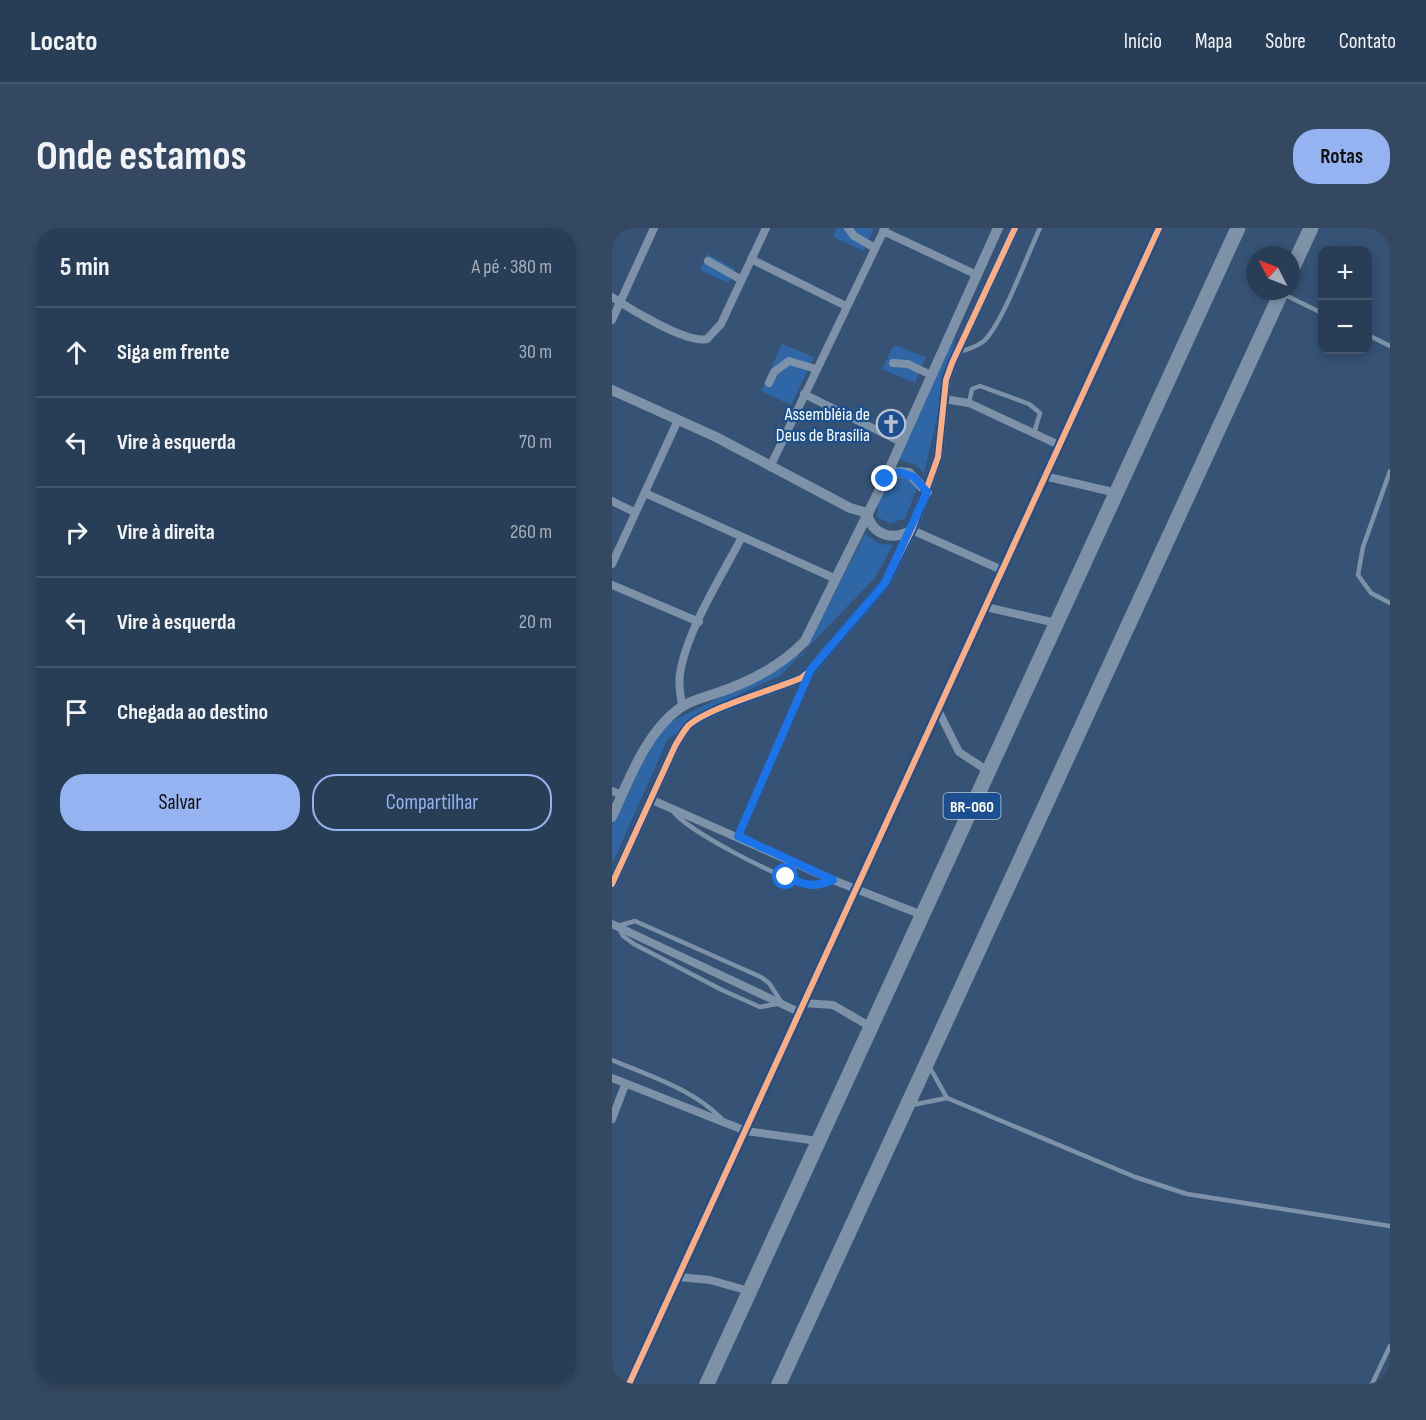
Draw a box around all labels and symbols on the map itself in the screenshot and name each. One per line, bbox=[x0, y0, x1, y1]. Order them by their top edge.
north arrow bbox=[1246, 246, 1300, 300]
place label: Assembléia de Deus de Brasília bbox=[776, 404, 870, 446]
church icon: Assembléia de Deus de Brasília bbox=[875, 408, 907, 440]
route end bbox=[871, 465, 897, 491]
road number: BR-060 bbox=[944, 793, 1000, 819]
route start bbox=[772, 863, 798, 889]

